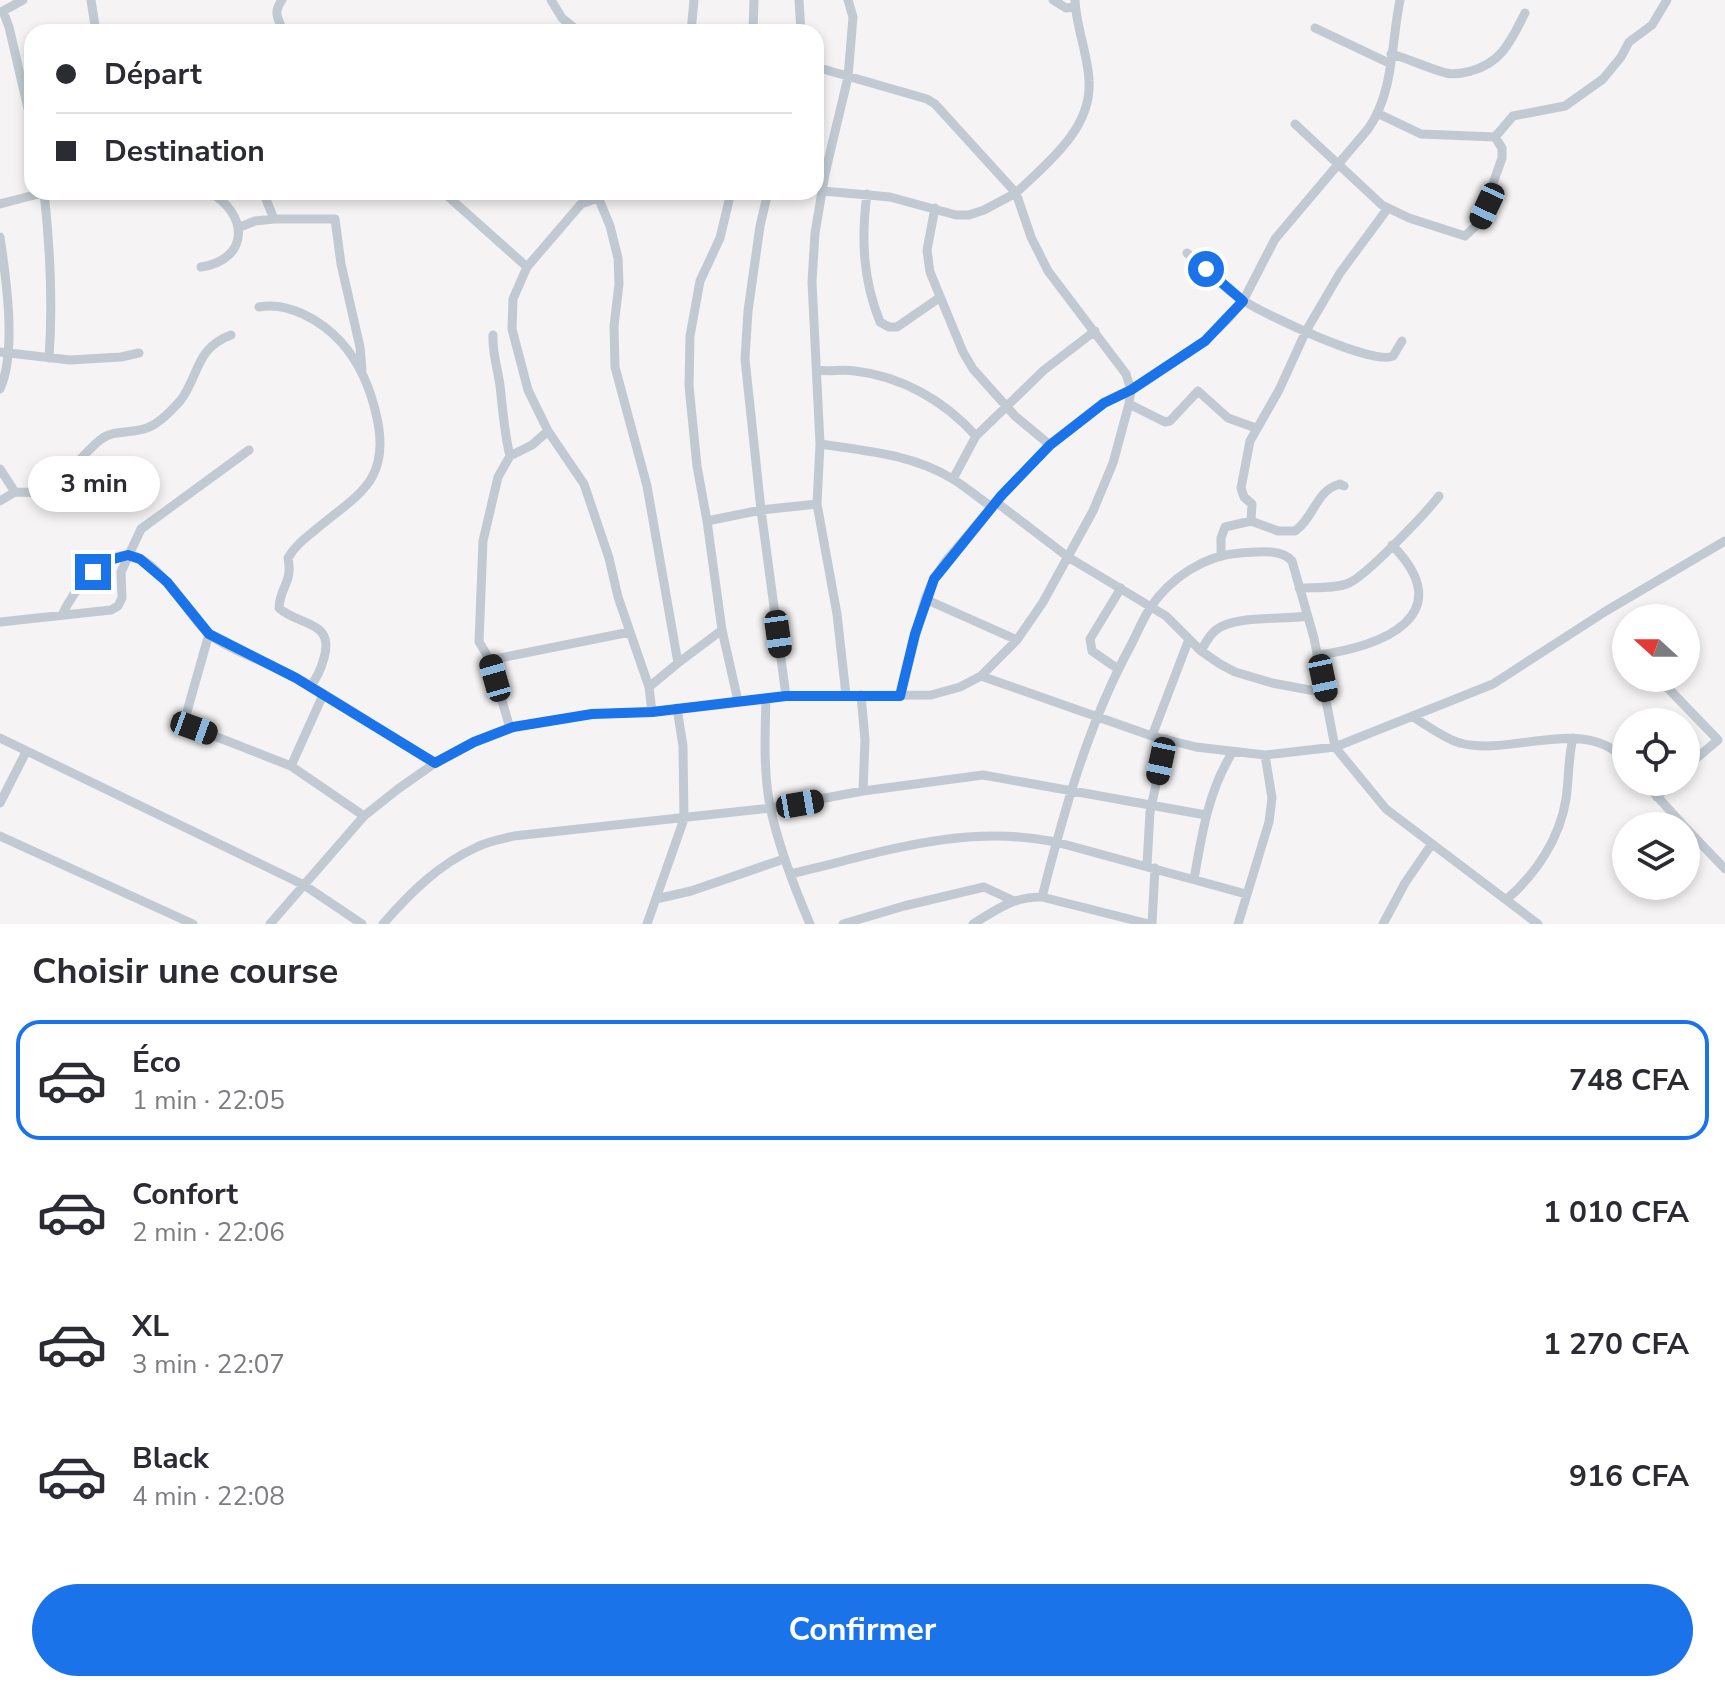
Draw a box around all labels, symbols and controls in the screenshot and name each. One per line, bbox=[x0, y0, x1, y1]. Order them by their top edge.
text: Départ bbox=[104, 54, 202, 95]
text: Destination bbox=[104, 131, 265, 172]
car bbox=[1466, 179, 1508, 233]
route start bbox=[1188, 251, 1224, 287]
callout: 3 min bbox=[27, 456, 159, 512]
text: 3 min bbox=[60, 466, 128, 501]
route end bbox=[75, 554, 111, 590]
north arrow bbox=[1612, 604, 1700, 692]
map controls bbox=[1612, 604, 1700, 900]
car bbox=[763, 609, 793, 659]
car bbox=[477, 652, 513, 704]
car bbox=[1306, 652, 1340, 704]
button: locate bbox=[1612, 708, 1700, 796]
car bbox=[167, 709, 221, 747]
car bbox=[1144, 735, 1178, 787]
car bbox=[774, 788, 826, 820]
button: layers bbox=[1612, 812, 1700, 900]
text: Choisir une course bbox=[32, 947, 338, 996]
text: Éco bbox=[132, 1042, 181, 1083]
icon: car bbox=[36, 1044, 108, 1116]
text: 748 CFA bbox=[1569, 1060, 1689, 1101]
text: 1 min · 22:05 bbox=[132, 1083, 285, 1118]
text: Confort bbox=[132, 1174, 238, 1215]
icon: car bbox=[36, 1176, 108, 1248]
text: 1 010 CFA bbox=[1543, 1192, 1689, 1233]
text: 2 min · 22:06 bbox=[132, 1215, 285, 1250]
text: XL bbox=[132, 1306, 169, 1347]
icon: car bbox=[36, 1308, 108, 1380]
text: 1 270 CFA bbox=[1543, 1324, 1689, 1365]
text: 3 min · 22:07 bbox=[132, 1347, 285, 1382]
text: Black bbox=[132, 1438, 209, 1479]
icon: car bbox=[36, 1440, 108, 1512]
text: 916 CFA bbox=[1569, 1456, 1689, 1497]
text: 4 min · 22:08 bbox=[132, 1479, 285, 1514]
button: Confirmer bbox=[32, 1584, 1693, 1676]

